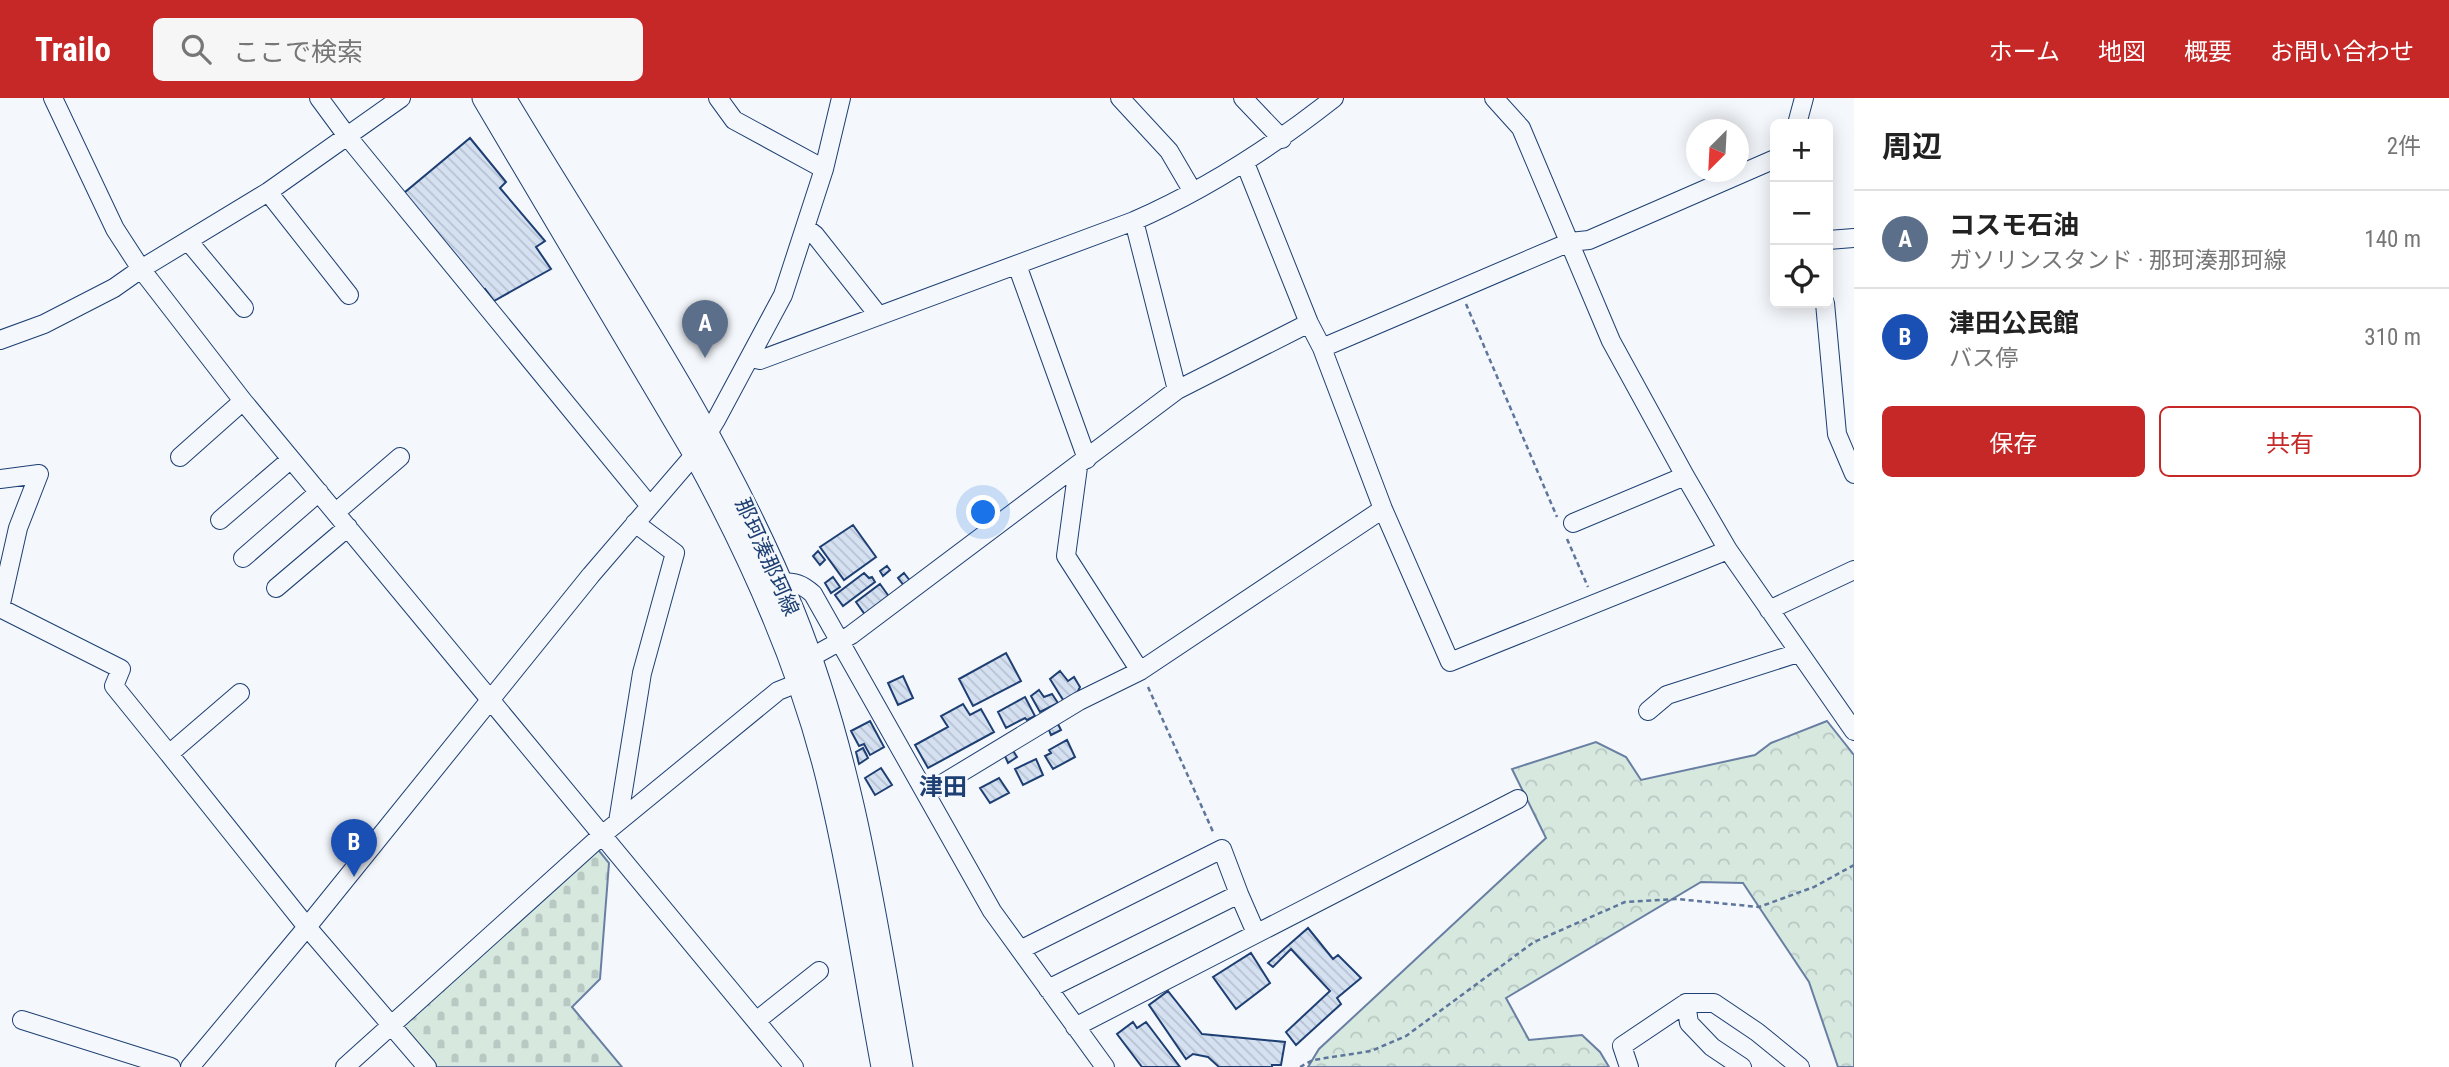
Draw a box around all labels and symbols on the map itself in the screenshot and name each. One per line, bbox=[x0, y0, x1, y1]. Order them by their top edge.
north arrow bbox=[1686, 119, 1749, 182]
pin: A bbox=[682, 300, 728, 358]
street label: 那珂湊那珂線 bbox=[730, 495, 804, 619]
your location bbox=[966, 495, 1000, 529]
district label: 津田 bbox=[919, 773, 967, 801]
pin: B bbox=[331, 819, 377, 877]

